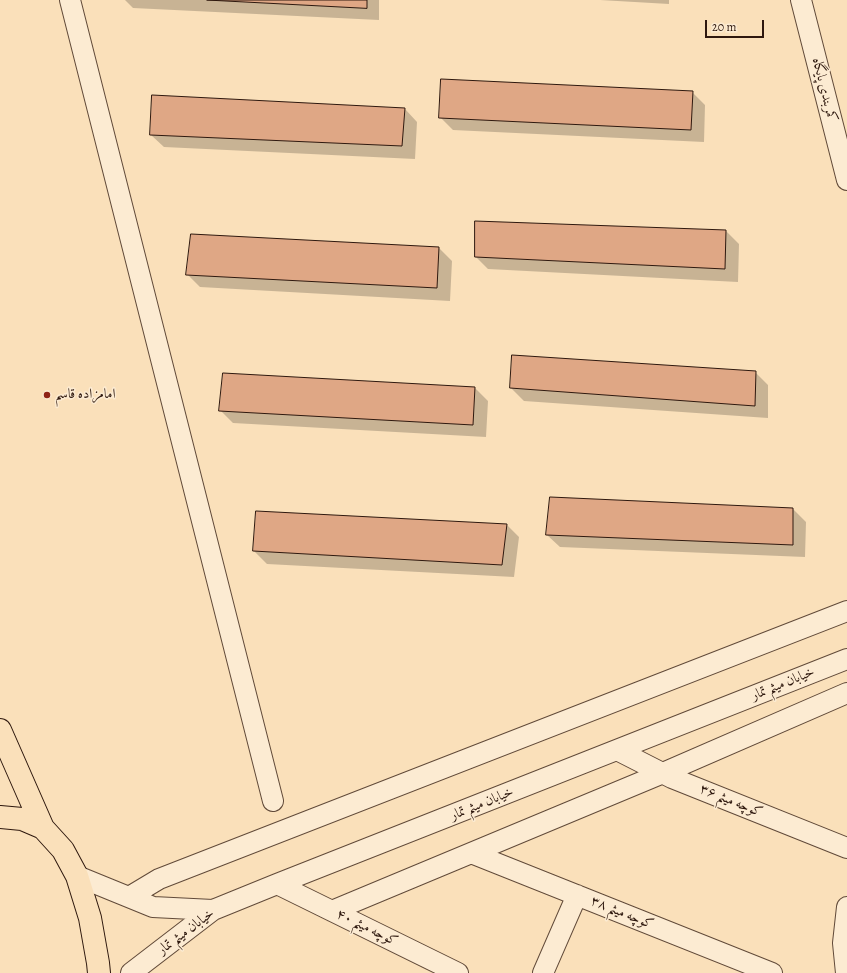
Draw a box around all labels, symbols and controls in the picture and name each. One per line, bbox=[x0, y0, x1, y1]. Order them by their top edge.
scale bar bbox=[707, 12, 766, 38]
text: 20 m bbox=[712, 19, 736, 35]
street label: کمربندی پایگاه bbox=[808, 56, 840, 124]
place label: امامزاده قاسم bbox=[55, 387, 115, 403]
marker: امامزاده قاسم bbox=[42, 390, 52, 400]
street label: خیابان میثم تمار bbox=[749, 664, 817, 704]
street label: کوچه میثم ۳۶ bbox=[697, 781, 765, 821]
street label: خیابان میثم تمار bbox=[448, 784, 516, 824]
street label: کوچه میثم ۳۸ bbox=[588, 893, 656, 933]
street label: خیابان میثم تمار bbox=[154, 905, 218, 959]
street label: کوچه میثم ۴۰ bbox=[333, 906, 401, 950]

